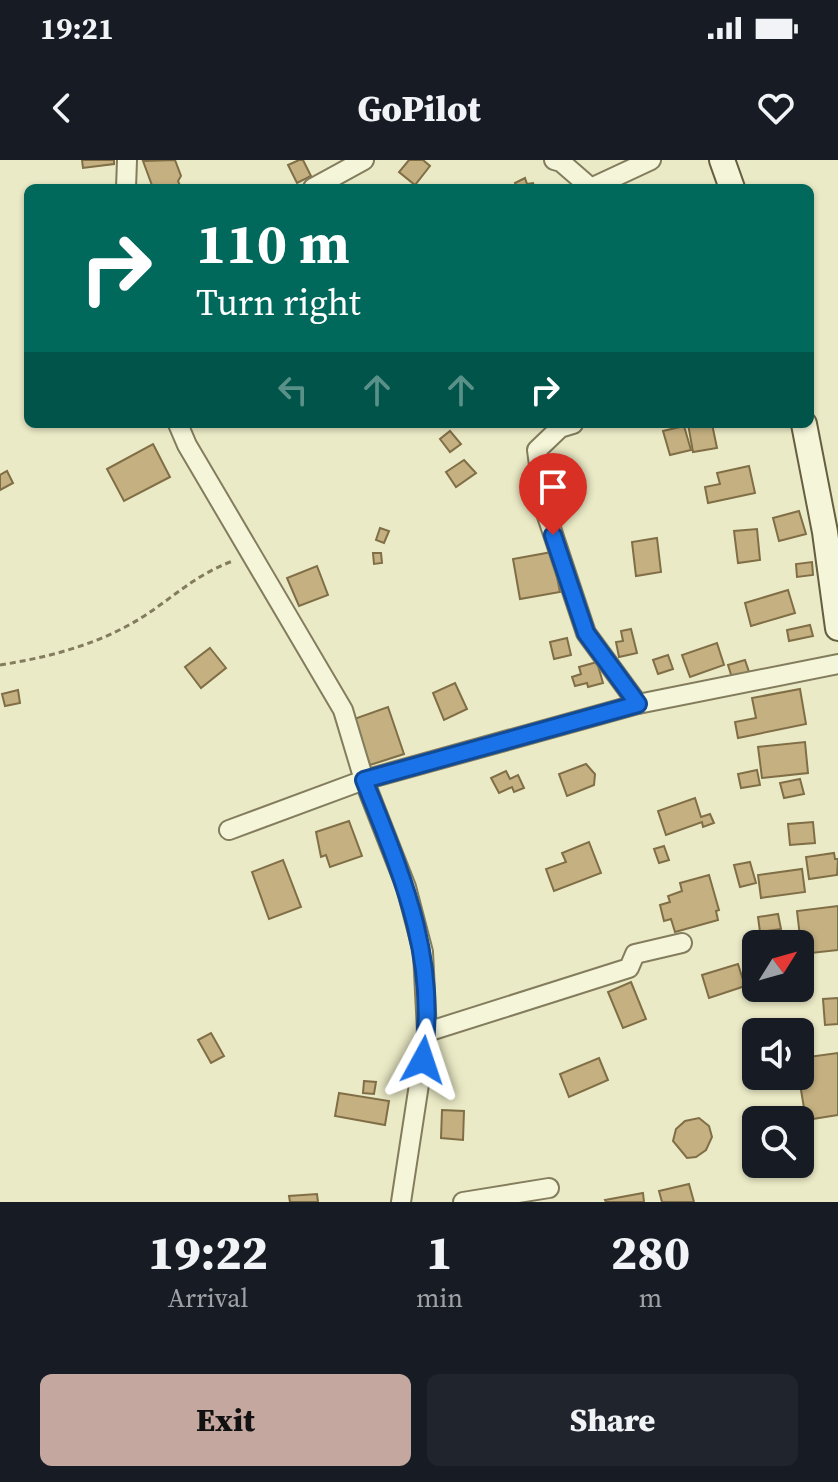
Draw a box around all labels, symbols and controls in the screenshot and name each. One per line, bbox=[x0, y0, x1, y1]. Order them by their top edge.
text: 19:21 bbox=[40, 8, 114, 49]
text: GoPilot bbox=[357, 84, 481, 133]
icon: back bbox=[40, 86, 84, 130]
icon: heart bbox=[754, 86, 798, 130]
text: 110 m bbox=[196, 205, 350, 282]
icon: right bbox=[64, 216, 168, 320]
text: Turn right bbox=[196, 278, 361, 327]
icon: left bbox=[271, 368, 315, 412]
icon: ahead bbox=[355, 368, 399, 412]
icon: ahead bbox=[439, 368, 483, 412]
icon: right bbox=[523, 368, 567, 412]
pin bbox=[519, 453, 587, 535]
icon: arrive bbox=[531, 465, 575, 509]
north arrow bbox=[742, 930, 814, 1002]
map controls bbox=[742, 930, 814, 1178]
position arrow bbox=[381, 1018, 465, 1102]
button: sound bbox=[742, 1018, 814, 1090]
button: search bbox=[742, 1106, 814, 1178]
text: 19:22 bbox=[148, 1219, 268, 1285]
text: 1 bbox=[426, 1219, 453, 1285]
text: 280 bbox=[611, 1219, 690, 1285]
text: Arrival bbox=[168, 1280, 248, 1316]
text: min bbox=[416, 1280, 463, 1316]
text: m bbox=[639, 1280, 662, 1316]
button: Exit bbox=[40, 1374, 411, 1466]
button: Share bbox=[427, 1374, 798, 1466]

